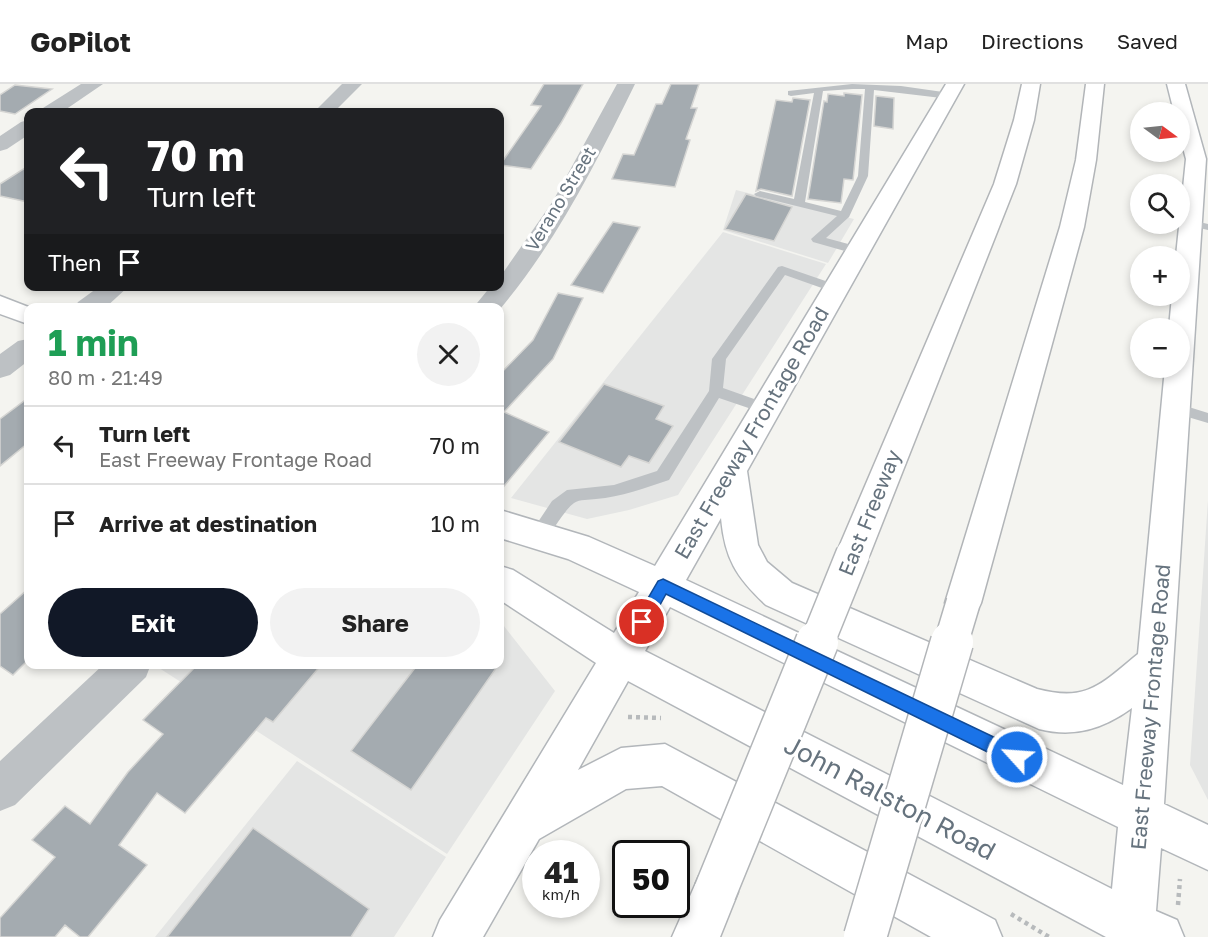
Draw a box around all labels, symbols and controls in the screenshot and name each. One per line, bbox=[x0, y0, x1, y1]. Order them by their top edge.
text: GoPilot bbox=[30, 25, 131, 58]
text: Map bbox=[905, 28, 948, 54]
text: Directions bbox=[981, 28, 1084, 54]
text: Saved bbox=[1117, 28, 1178, 54]
north arrow bbox=[1130, 102, 1190, 162]
map controls bbox=[1130, 102, 1190, 378]
text: 70 m bbox=[147, 130, 244, 180]
icon: left bbox=[48, 132, 126, 210]
street label: Verano Street bbox=[520, 142, 600, 255]
button: search bbox=[1130, 174, 1190, 234]
text: Turn left bbox=[147, 181, 256, 213]
icon: arrive bbox=[113, 246, 146, 279]
button: + bbox=[1130, 246, 1190, 306]
text: Then bbox=[48, 249, 101, 276]
street label: East Freeway Frontage Road bbox=[668, 302, 834, 563]
button: − bbox=[1130, 318, 1190, 378]
text: 1 min bbox=[48, 321, 139, 364]
button: close bbox=[417, 323, 480, 386]
text: 80 m · 21:49 bbox=[48, 365, 163, 389]
text: Turn left bbox=[99, 420, 190, 447]
icon: left bbox=[48, 429, 81, 462]
text: 70 m bbox=[430, 432, 480, 459]
street label: East Freeway bbox=[832, 446, 906, 579]
text: East Freeway Frontage Road bbox=[99, 447, 372, 471]
icon: arrive bbox=[48, 507, 81, 540]
text: Arrive at destination bbox=[99, 510, 317, 537]
text: 10 m bbox=[431, 510, 480, 537]
street label: East Freeway Frontage Road bbox=[1125, 563, 1175, 851]
button: Exit bbox=[48, 588, 258, 657]
button: Share bbox=[270, 588, 480, 657]
pin bbox=[616, 596, 667, 647]
icon: arrive bbox=[625, 605, 658, 638]
position arrow bbox=[985, 725, 1049, 789]
street label: John Ralston Road bbox=[779, 729, 1001, 866]
speed limit sign: 50 bbox=[612, 840, 690, 918]
text: 41 bbox=[544, 854, 578, 890]
text: km/h bbox=[542, 885, 580, 903]

